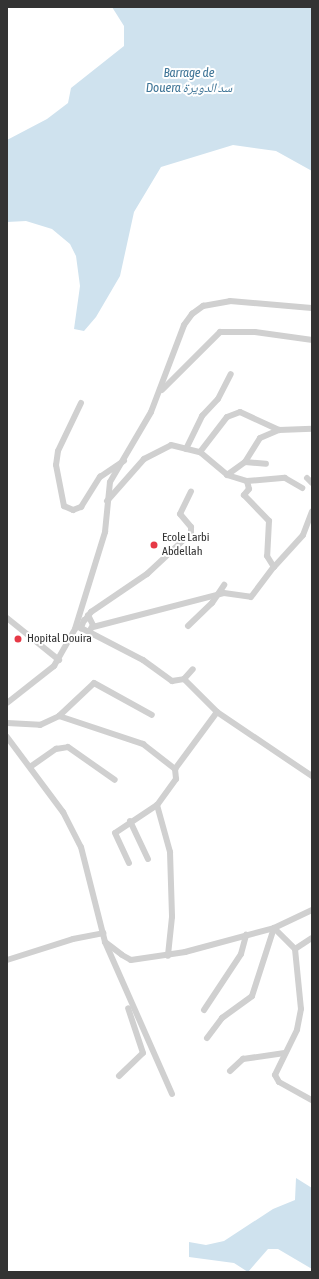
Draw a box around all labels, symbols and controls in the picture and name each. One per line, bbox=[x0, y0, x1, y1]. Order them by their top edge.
water label: Barrage de Douera سد الدويرة bbox=[146, 66, 232, 97]
place label: Ecole Larbi Abdellah bbox=[162, 531, 210, 559]
marker: Ecole Larbi Abdellah bbox=[149, 540, 159, 550]
place label: Hopital Douira bbox=[27, 632, 92, 646]
marker: Hopital Douira bbox=[12, 633, 24, 645]

